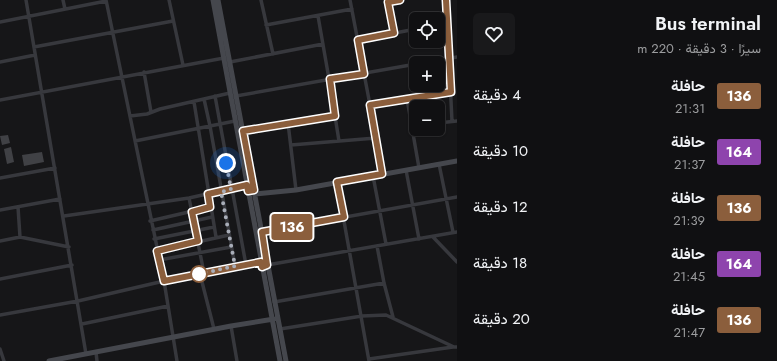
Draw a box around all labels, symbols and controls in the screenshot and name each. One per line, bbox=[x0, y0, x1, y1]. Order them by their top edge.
text: Bus terminal bbox=[655, 10, 761, 37]
map controls bbox=[409, 12, 445, 136]
button: locate bbox=[409, 12, 445, 48]
button: heart bbox=[473, 13, 515, 55]
text: سيرًا · 3 دقيقة · 220 m bbox=[637, 39, 761, 58]
button: + bbox=[409, 56, 445, 92]
text: حافلة bbox=[671, 75, 705, 97]
text: 4 دقيقة bbox=[473, 84, 521, 106]
text: 136 bbox=[726, 86, 752, 106]
text: 21:31 bbox=[675, 99, 705, 118]
button: − bbox=[409, 100, 445, 136]
text: حافلة bbox=[671, 131, 705, 153]
text: 10 دقيقة bbox=[473, 140, 528, 162]
text: 164 bbox=[726, 142, 752, 162]
your location bbox=[216, 153, 236, 173]
text: 21:37 bbox=[674, 155, 705, 174]
text: حافلة bbox=[671, 187, 705, 209]
text: 12 دقيقة bbox=[473, 196, 528, 218]
text: 136 bbox=[726, 198, 752, 218]
text: 21:39 bbox=[673, 211, 705, 230]
line badge: 136 bbox=[269, 214, 315, 240]
text: 136 bbox=[279, 217, 305, 237]
text: حافلة bbox=[671, 243, 705, 265]
text: 18 دقيقة bbox=[473, 252, 527, 274]
text: 164 bbox=[726, 254, 752, 274]
unlabelled marker bbox=[190, 265, 208, 283]
text: 21:45 bbox=[673, 267, 705, 286]
text: حافلة bbox=[671, 299, 705, 321]
text: 20 دقيقة bbox=[473, 308, 530, 330]
text: 136 bbox=[726, 310, 752, 330]
text: 21:47 bbox=[673, 323, 705, 342]

